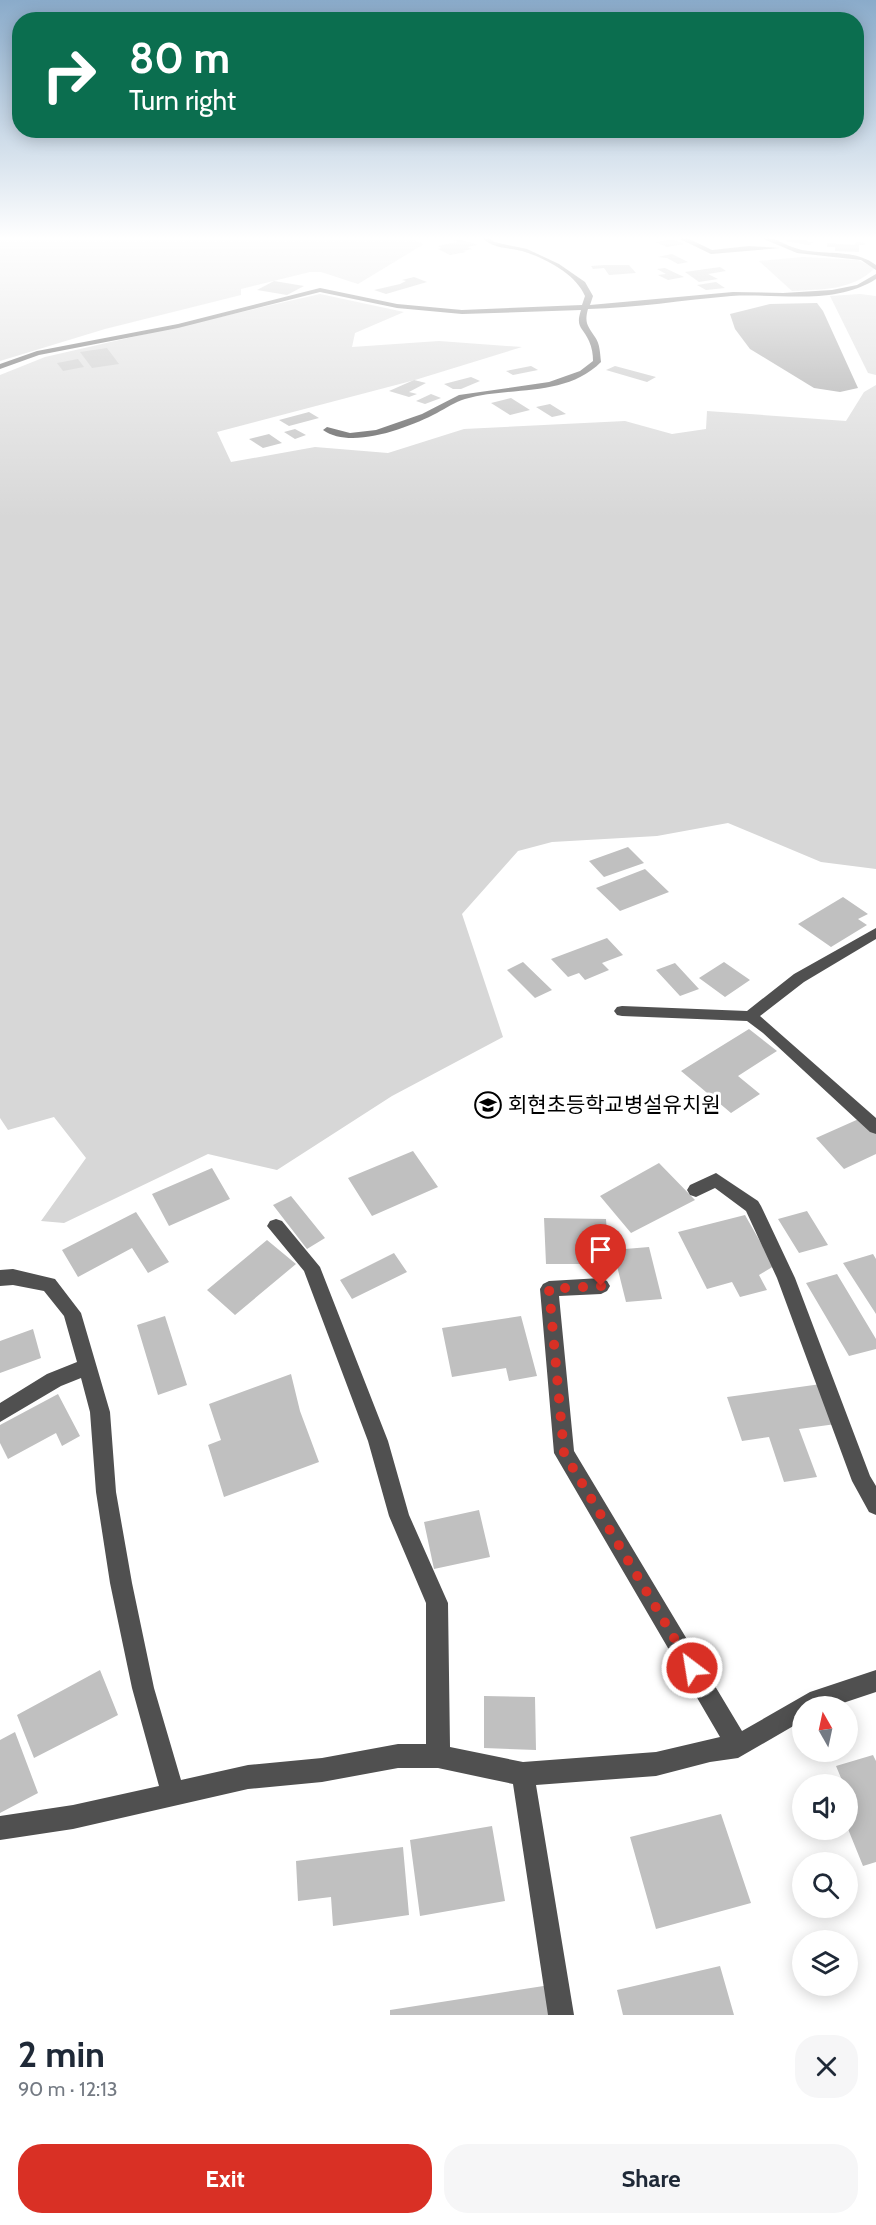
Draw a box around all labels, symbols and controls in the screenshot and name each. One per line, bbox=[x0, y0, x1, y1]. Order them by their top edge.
text: 80 m bbox=[129, 32, 230, 84]
icon: right bbox=[30, 36, 108, 114]
text: Turn right bbox=[129, 84, 236, 117]
school or university icon: 회현초등학교병설유치원 bbox=[473, 1090, 503, 1120]
place label: 회현초등학교병설유치원 bbox=[508, 1092, 721, 1117]
pin bbox=[575, 1224, 626, 1286]
icon: arrive bbox=[584, 1233, 617, 1266]
position arrow bbox=[660, 1636, 724, 1700]
north arrow bbox=[792, 1696, 858, 1762]
map controls bbox=[792, 1696, 858, 1996]
button: sound bbox=[792, 1774, 858, 1840]
button: search bbox=[792, 1852, 858, 1918]
button: layers bbox=[792, 1930, 858, 1996]
text: 2 min bbox=[18, 2032, 105, 2076]
button: close bbox=[795, 2035, 858, 2098]
text: 90 m · 12:13 bbox=[18, 2077, 118, 2101]
button: Exit bbox=[18, 2144, 432, 2213]
button: Share bbox=[444, 2144, 858, 2213]

